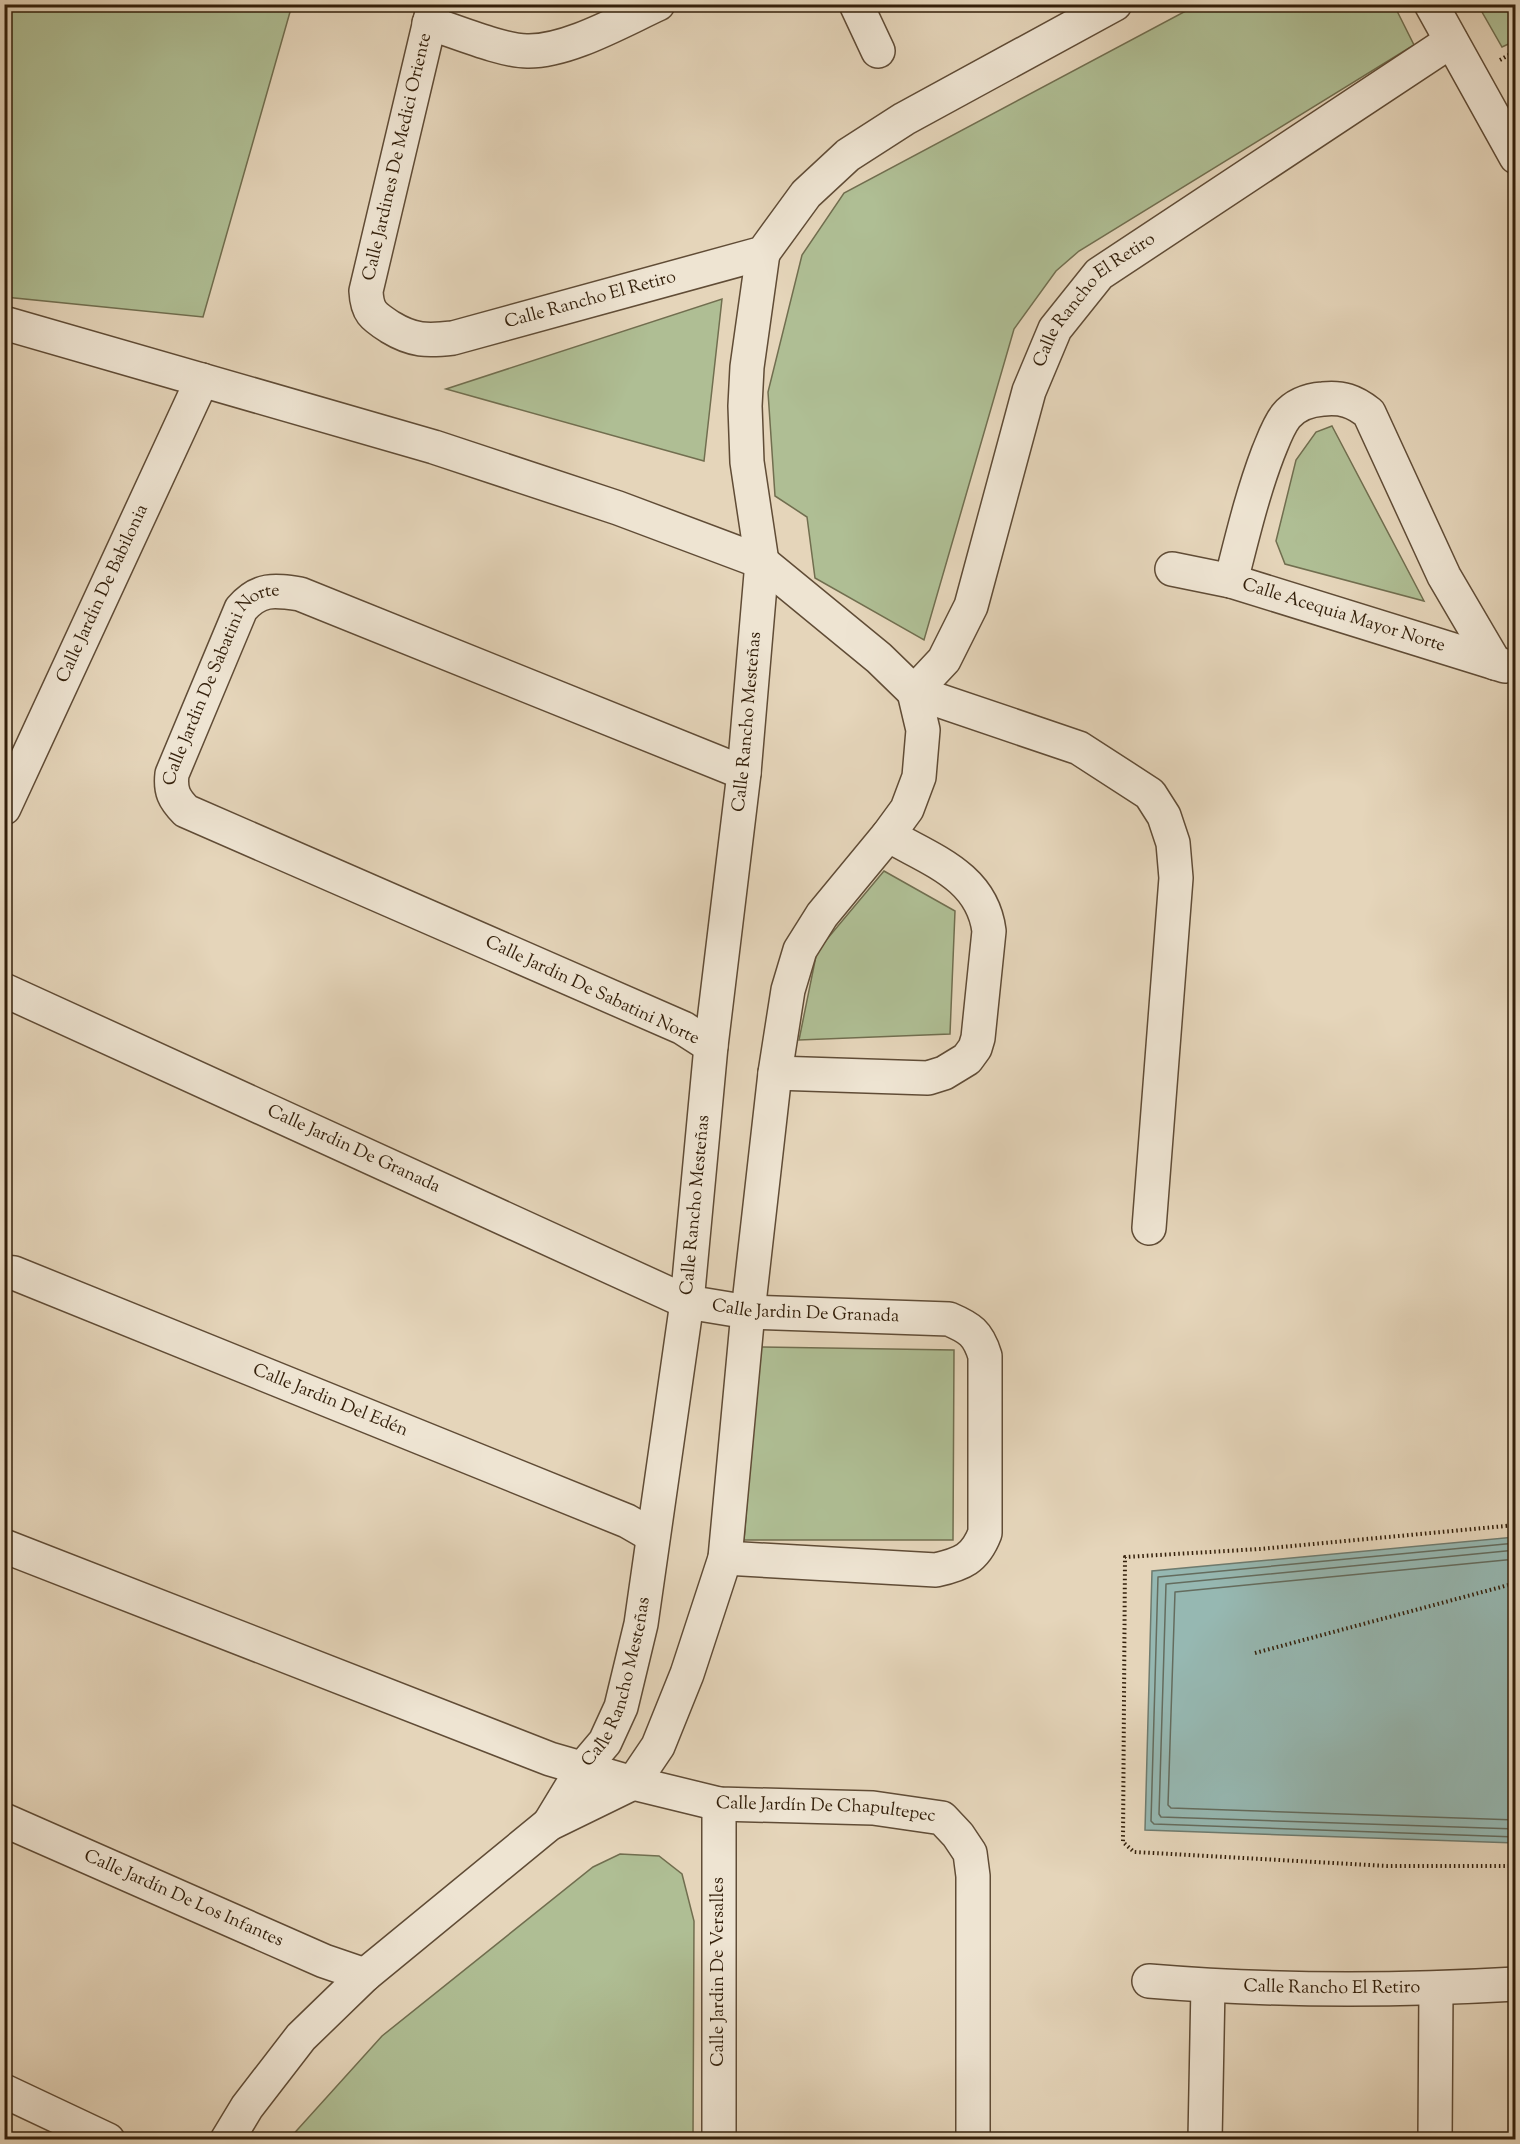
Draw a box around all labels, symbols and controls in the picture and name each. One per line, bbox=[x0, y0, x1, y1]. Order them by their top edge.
street label: Calle Jardines De Medici Oriente bbox=[357, 31, 439, 283]
street label: Calle Rancho El Retiro bbox=[1027, 227, 1161, 371]
street label: Calle Rancho El Retiro bbox=[502, 264, 679, 336]
street label: Calle Jardin De Babilonia bbox=[51, 500, 156, 687]
street label: Calle Acequia Mayor Norte bbox=[1239, 572, 1448, 660]
street label: Calle Jardin De Sabatini Norte bbox=[158, 578, 280, 786]
street label: Calle Rancho Mesteñas bbox=[726, 631, 769, 814]
street label: Calle Jardin De Sabatini Norte bbox=[481, 930, 703, 1052]
street label: Calle Jardin De Granada bbox=[262, 1099, 444, 1200]
street label: Calle Rancho Mesteñas bbox=[675, 1114, 717, 1296]
street label: Calle Jardin De Granada bbox=[710, 1293, 900, 1330]
street label: Calle Jardin Del Edén bbox=[248, 1358, 412, 1444]
street label: Calle Rancho Mesteñas bbox=[576, 1595, 658, 1773]
street label: Calle Jardín De Chapultepec bbox=[715, 1791, 937, 1830]
street label: Calle Jardín De Los Infantes bbox=[79, 1844, 287, 1954]
street label: Calle Jardin De Versalles bbox=[706, 1877, 732, 2067]
street label: Calle Rancho El Retiro bbox=[1243, 1974, 1421, 2002]

